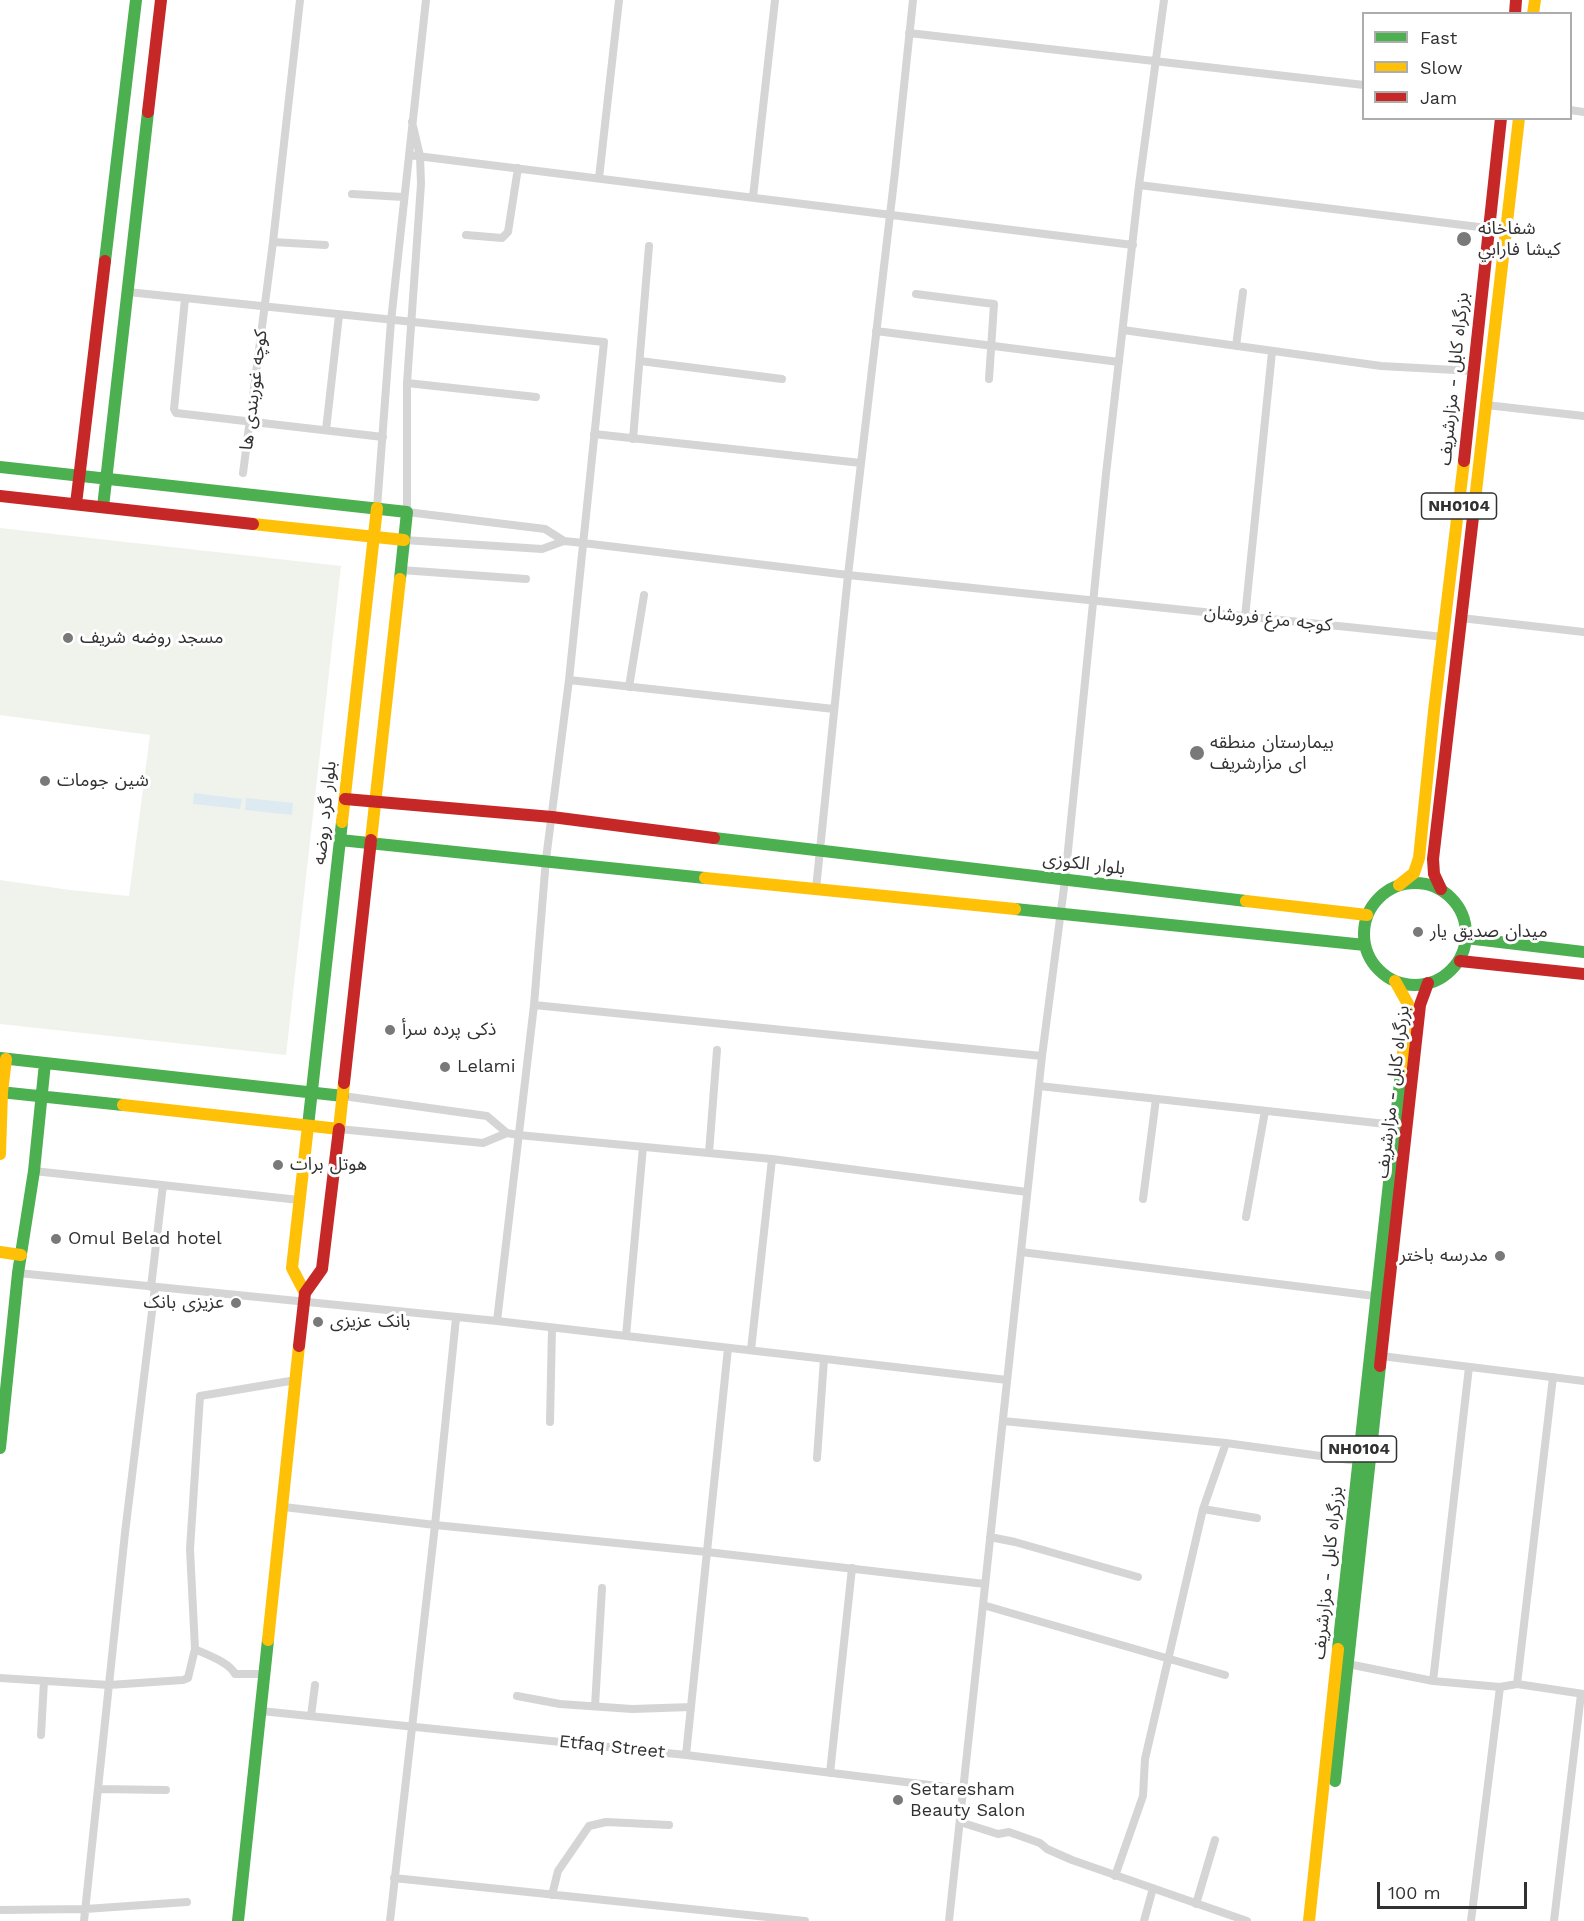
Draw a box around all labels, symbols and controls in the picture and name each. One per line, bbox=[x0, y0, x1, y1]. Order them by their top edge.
legend bbox=[1362, 12, 1572, 120]
text: Fast bbox=[1420, 27, 1457, 48]
text: Slow bbox=[1420, 57, 1463, 78]
text: Jam bbox=[1420, 87, 1457, 108]
place label: شفاخانه كيشا فارابي bbox=[1478, 218, 1561, 260]
marker: شفاخانه كيشا فارابي bbox=[1455, 230, 1473, 248]
street label: بزرگراه کابل - مزارشریف bbox=[1434, 291, 1474, 467]
street label: کوچه غوربندی ها bbox=[236, 329, 272, 451]
road number: NH0104 bbox=[1422, 493, 1496, 519]
street label: كوجه مرغ فروشان bbox=[1203, 602, 1333, 636]
place label: مسجد روضه شریف bbox=[80, 627, 224, 649]
marker: مسجد روضه شریف bbox=[61, 631, 75, 645]
place label: بیمارستان منطقه ای مزارشریف bbox=[1210, 732, 1334, 774]
marker: بیمارستان منطقه ای مزارشریف bbox=[1188, 744, 1206, 762]
street label: بلوار گرد روضه bbox=[309, 760, 341, 866]
place label: شین جومات bbox=[57, 770, 149, 792]
marker: شین جومات bbox=[38, 774, 52, 788]
street label: بلوار الکوزی bbox=[1042, 848, 1126, 880]
place label: میدان صدیق یار bbox=[1430, 921, 1548, 943]
marker: میدان صدیق یار bbox=[1411, 925, 1425, 939]
street label: بزرگراه کابل - مزارشریف bbox=[1372, 1004, 1414, 1180]
place label: ذکی پرده سرأ bbox=[402, 1019, 496, 1041]
marker: ذکی پرده سرأ bbox=[383, 1023, 397, 1037]
place label: Lelami bbox=[457, 1056, 516, 1078]
marker: Lelami bbox=[438, 1060, 452, 1074]
place label: هوتل برات bbox=[290, 1154, 367, 1176]
marker: هوتل برات bbox=[271, 1158, 285, 1172]
place label: Omul Belad hotel bbox=[68, 1228, 222, 1250]
marker: Omul Belad hotel bbox=[49, 1232, 63, 1246]
place label: مدرسه باختر bbox=[1399, 1245, 1488, 1267]
marker: مدرسه باختر bbox=[1493, 1249, 1507, 1263]
place label: عزیزی بانک bbox=[144, 1292, 224, 1314]
marker: عزیزی بانک bbox=[229, 1296, 243, 1310]
place label: بانک عزیزی bbox=[330, 1311, 410, 1333]
marker: بانک عزیزی bbox=[311, 1315, 325, 1329]
road number: NH0104 bbox=[1322, 1436, 1396, 1462]
street label: بزرگراه کابل - مزارشریف bbox=[1308, 1485, 1348, 1661]
street label: Etfaq Street bbox=[558, 1731, 666, 1763]
place label: Setaresham Beauty Salon bbox=[910, 1779, 1025, 1822]
marker: Setaresham Beauty Salon bbox=[891, 1793, 905, 1807]
scale bar bbox=[1380, 1870, 1530, 1908]
text: 100 m bbox=[1388, 1882, 1441, 1903]

